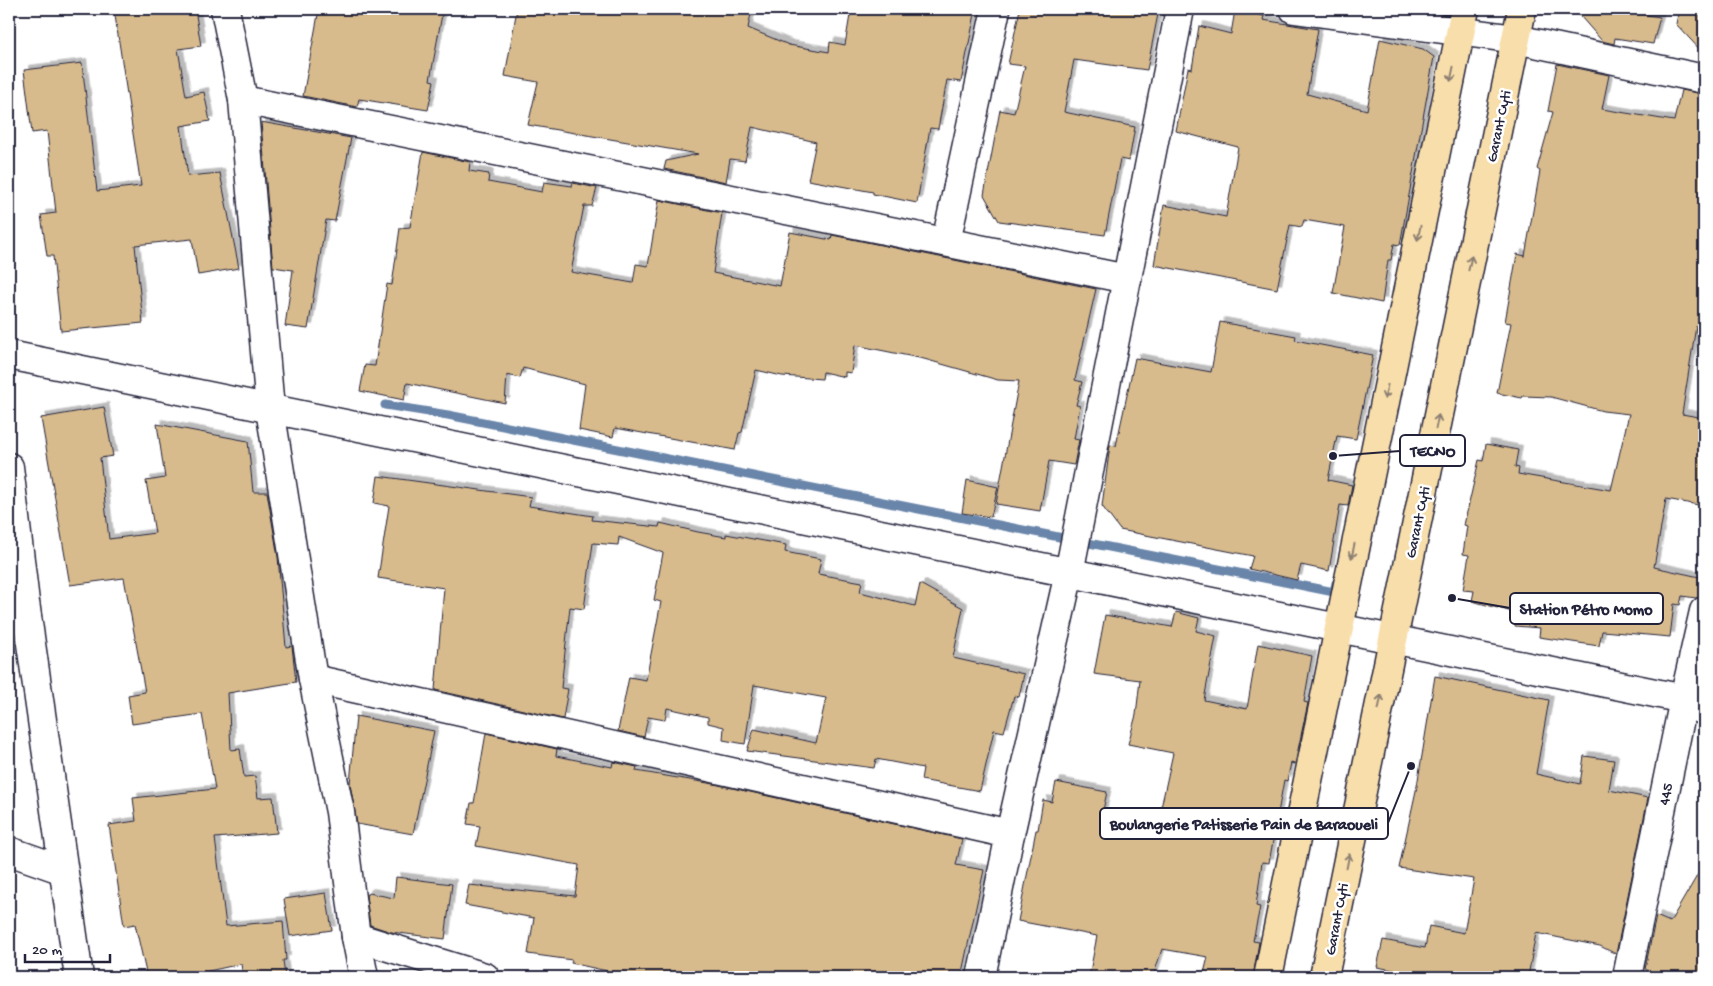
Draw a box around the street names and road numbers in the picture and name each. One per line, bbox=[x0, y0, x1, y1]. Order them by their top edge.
street label: Garant Cyti bbox=[1484, 89, 1516, 164]
street label: Garant Cyti bbox=[1403, 485, 1435, 560]
street label: 445 bbox=[1656, 782, 1678, 807]
street label: Garant Cyti bbox=[1322, 882, 1354, 957]

